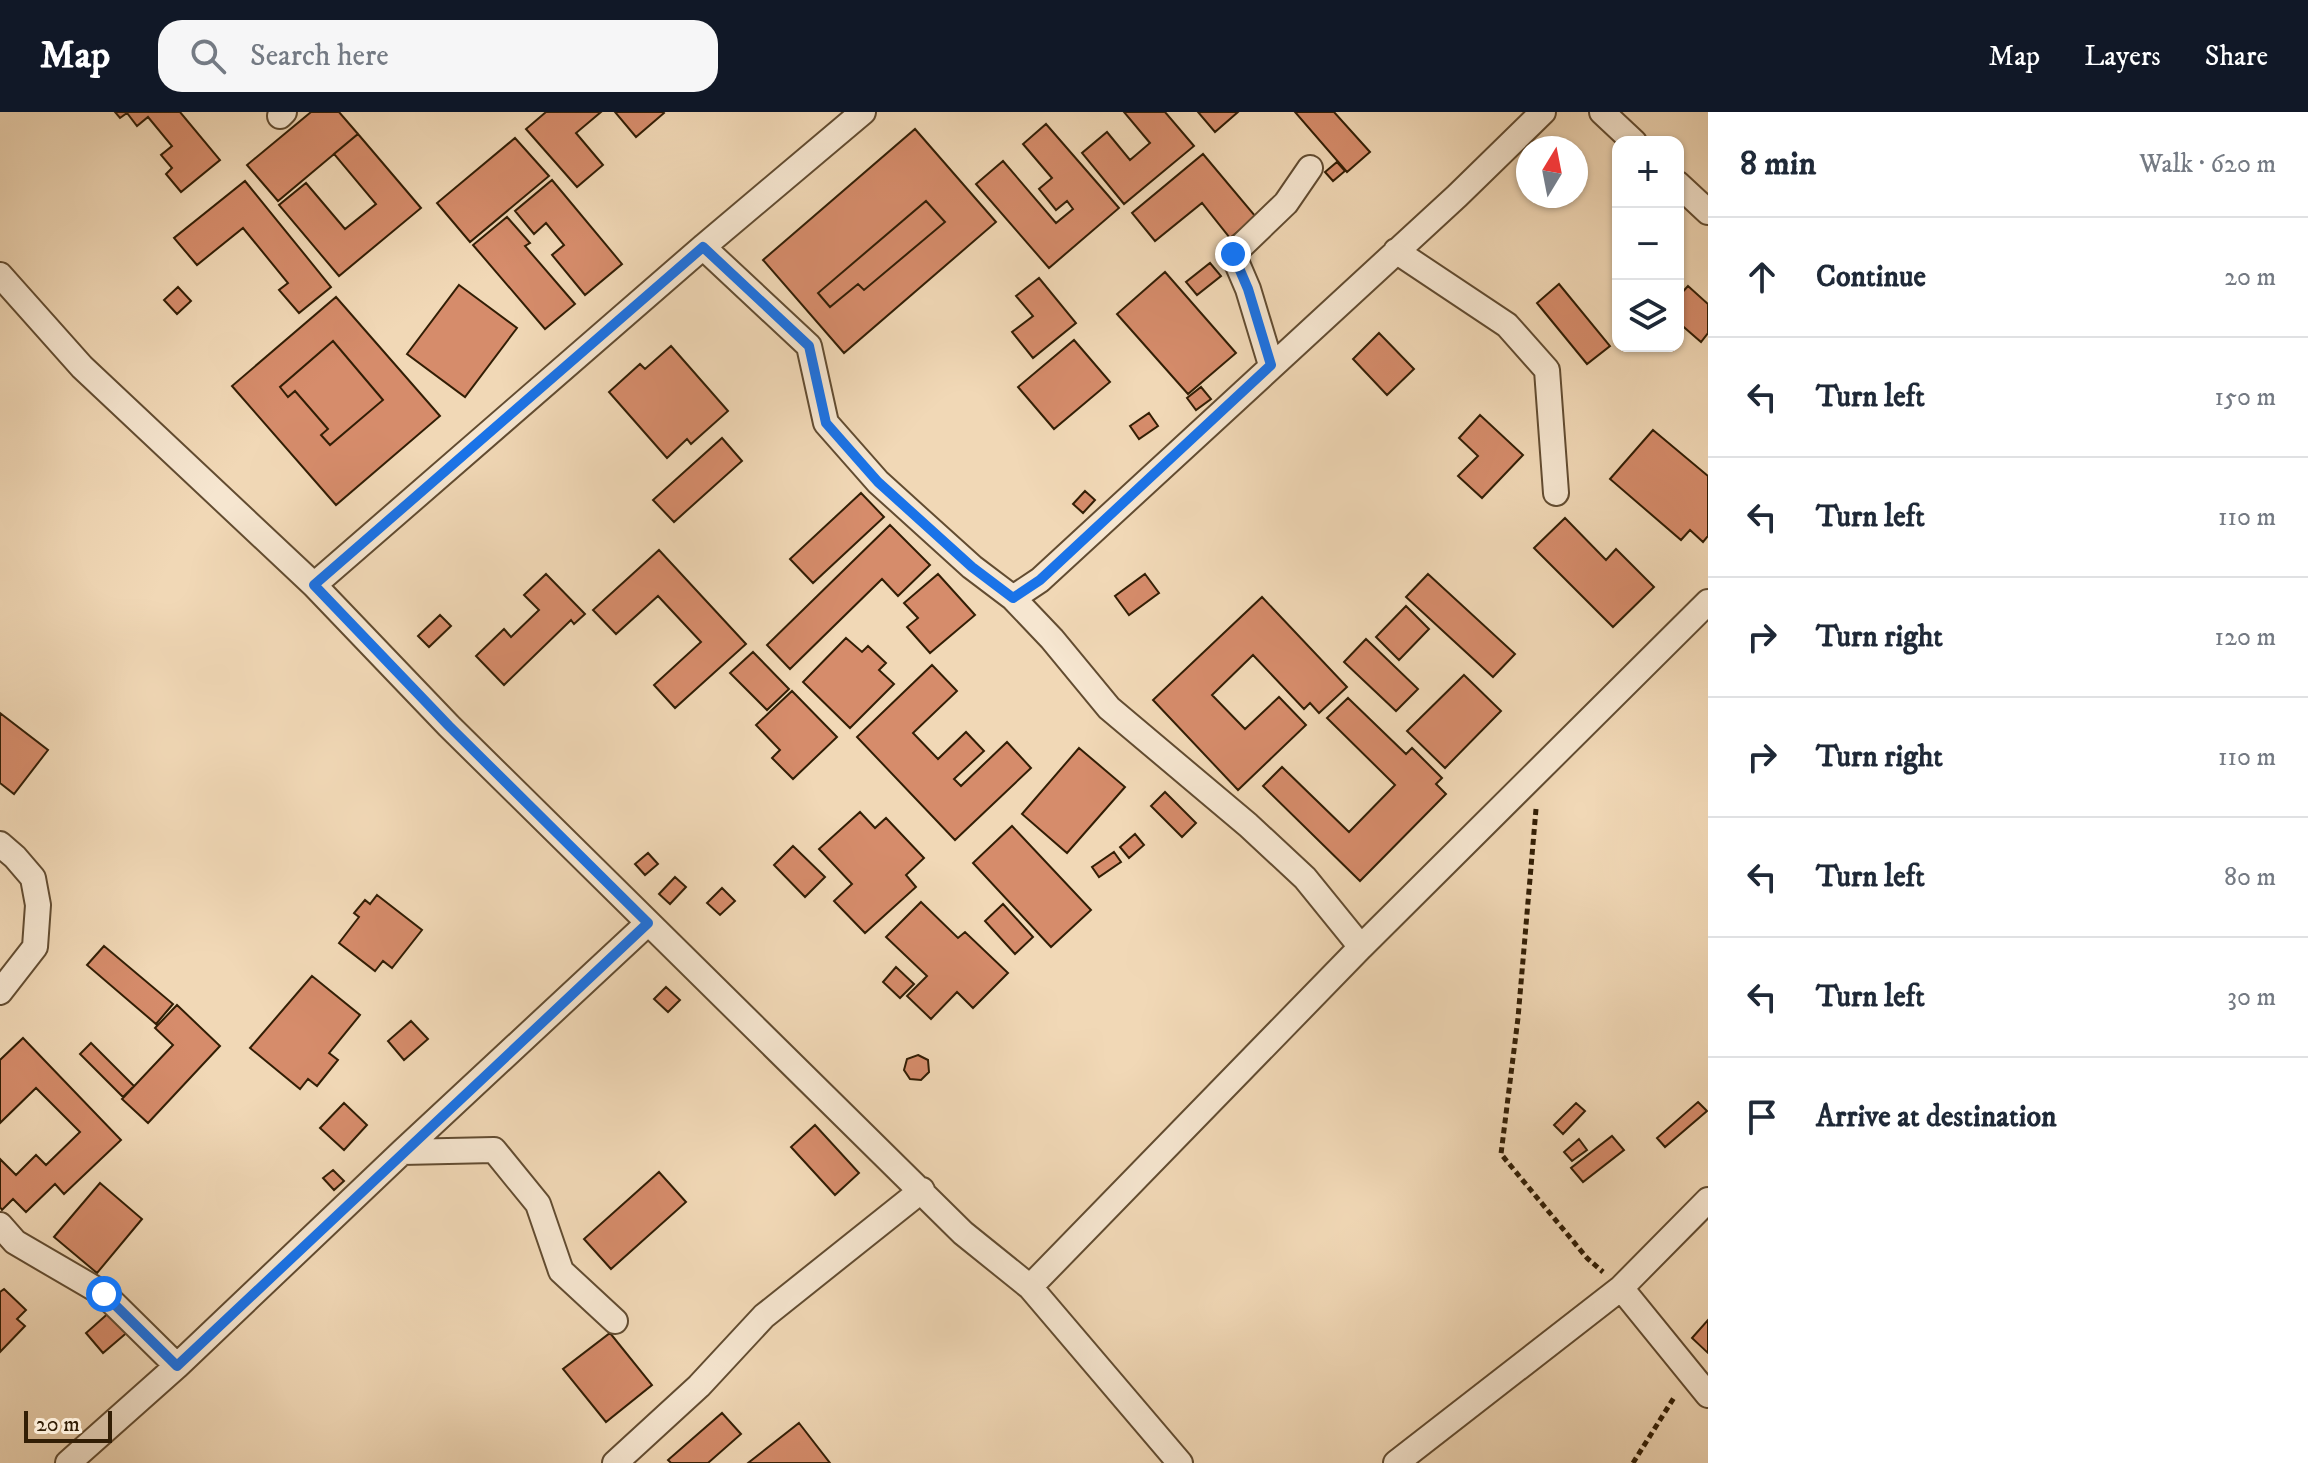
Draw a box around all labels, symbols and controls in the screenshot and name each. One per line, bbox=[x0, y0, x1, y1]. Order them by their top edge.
search box bbox=[158, 20, 718, 92]
text: Map bbox=[40, 32, 110, 80]
icon: search bbox=[186, 34, 230, 78]
text: Search here bbox=[250, 38, 389, 75]
text: Map bbox=[1989, 39, 2040, 74]
text: Layers bbox=[2084, 39, 2161, 74]
text: Share bbox=[2205, 39, 2268, 74]
north arrow bbox=[1516, 136, 1588, 208]
map controls bbox=[1612, 136, 1684, 352]
button: + bbox=[1612, 136, 1684, 208]
text: 8 min bbox=[1740, 143, 1816, 185]
text: Walk · 620 m bbox=[2139, 148, 2276, 181]
button: − bbox=[1612, 208, 1684, 280]
route end bbox=[1215, 236, 1251, 272]
icon: ahead bbox=[1740, 255, 1784, 299]
text: Continue bbox=[1816, 259, 1926, 296]
text: 20 m bbox=[2224, 261, 2276, 294]
button: layers bbox=[1612, 280, 1684, 352]
icon: left bbox=[1740, 375, 1784, 419]
text: Turn left bbox=[1816, 379, 1925, 416]
text: 150 m bbox=[2215, 381, 2276, 414]
icon: left bbox=[1740, 495, 1784, 539]
text: Turn left bbox=[1816, 499, 1925, 536]
text: 110 m bbox=[2218, 501, 2276, 534]
icon: right bbox=[1740, 615, 1784, 659]
text: Turn right bbox=[1816, 619, 1943, 656]
text: 120 m bbox=[2215, 621, 2276, 654]
icon: right bbox=[1740, 735, 1784, 779]
text: Turn right bbox=[1816, 739, 1943, 776]
text: 110 m bbox=[2218, 741, 2276, 774]
icon: left bbox=[1740, 855, 1784, 899]
text: Turn left bbox=[1816, 859, 1925, 896]
text: 80 m bbox=[2224, 861, 2276, 894]
icon: left bbox=[1740, 975, 1784, 1019]
text: Turn left bbox=[1816, 979, 1925, 1016]
text: 30 m bbox=[2227, 981, 2276, 1014]
icon: arrive bbox=[1740, 1095, 1784, 1139]
text: Arrive at destination bbox=[1816, 1099, 2057, 1136]
route start bbox=[86, 1276, 122, 1312]
scale bar bbox=[24, 1407, 112, 1443]
text: 20 m bbox=[36, 1411, 80, 1438]

